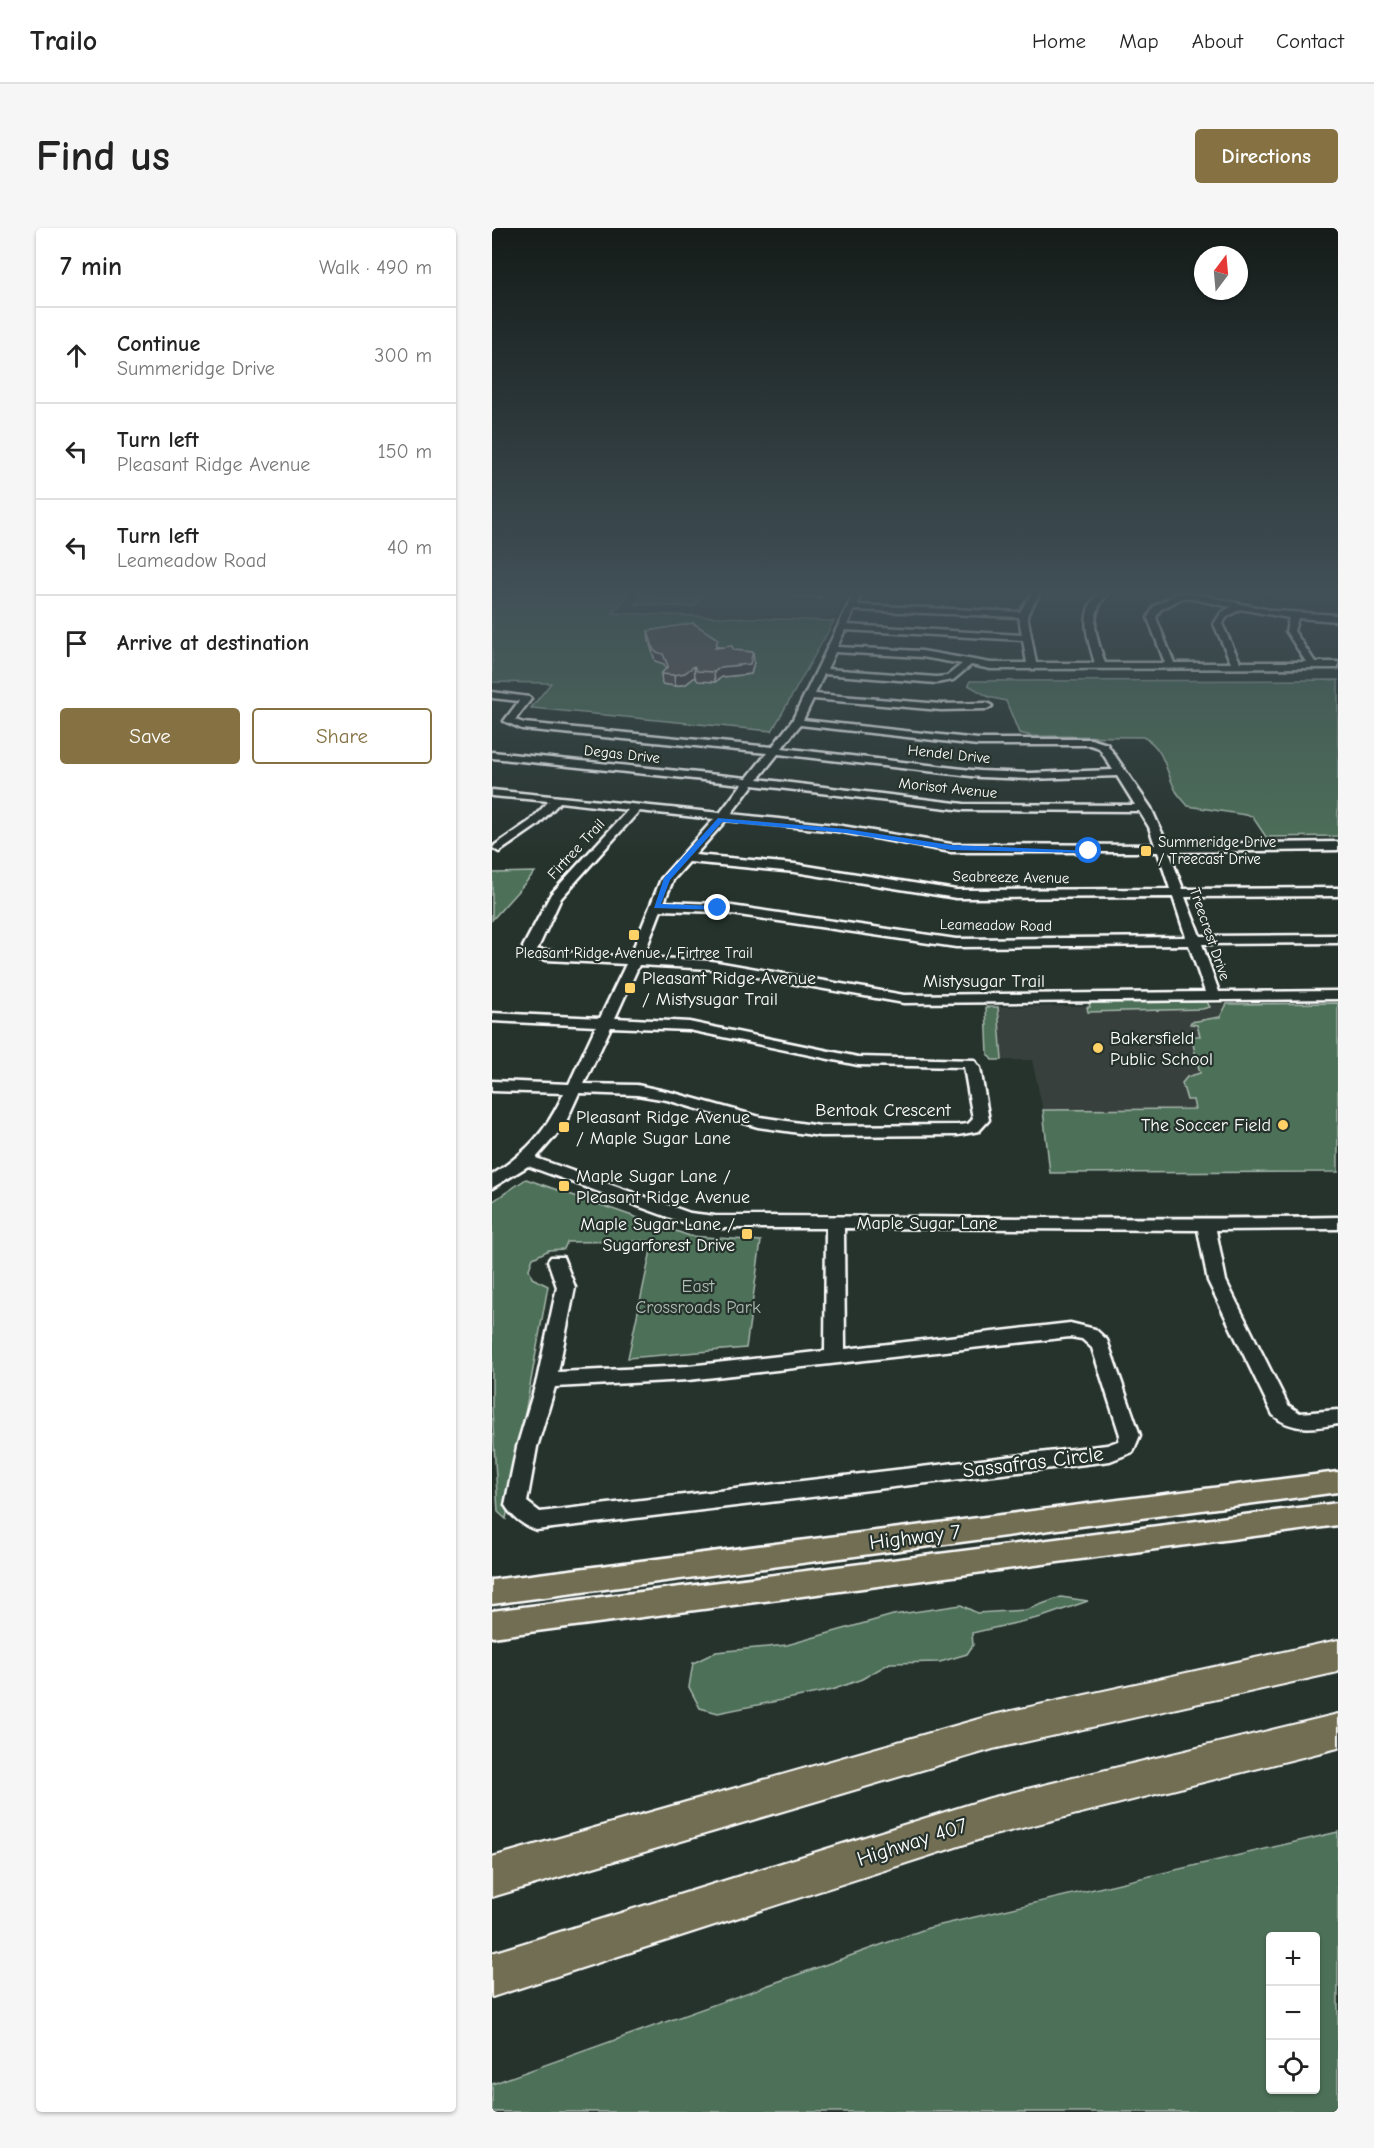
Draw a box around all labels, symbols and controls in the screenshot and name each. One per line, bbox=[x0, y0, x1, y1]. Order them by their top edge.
text: Trailo bbox=[30, 25, 97, 57]
text: Home bbox=[1032, 29, 1086, 53]
text: Map bbox=[1119, 29, 1159, 53]
text: About bbox=[1192, 29, 1243, 53]
text: Contact bbox=[1276, 29, 1344, 53]
button: Directions bbox=[1195, 129, 1338, 183]
text: Find us bbox=[36, 132, 170, 181]
north arrow bbox=[1194, 246, 1248, 300]
text: 7 min bbox=[60, 252, 122, 282]
text: Walk · 490 m bbox=[319, 256, 432, 279]
text: Continue bbox=[117, 331, 200, 357]
icon: ahead bbox=[60, 339, 93, 372]
text: 300 m bbox=[374, 344, 432, 367]
text: Summeridge Drive bbox=[117, 357, 275, 380]
text: Turn left bbox=[117, 427, 199, 453]
icon: left bbox=[60, 435, 93, 468]
text: 150 m bbox=[378, 440, 432, 463]
text: Pleasant Ridge Avenue bbox=[117, 453, 310, 476]
text: Turn left bbox=[117, 523, 199, 549]
icon: left bbox=[60, 531, 93, 564]
text: 40 m bbox=[387, 536, 432, 559]
text: Leameadow Road bbox=[117, 549, 267, 572]
icon: arrive bbox=[60, 627, 93, 660]
text: Arrive at destination bbox=[117, 630, 309, 656]
button: Save bbox=[60, 708, 240, 764]
button: Share bbox=[252, 708, 432, 764]
street label: Degas Drive bbox=[583, 741, 661, 767]
street label: Hendel Drive bbox=[907, 741, 992, 767]
street label: Morisot Avenue bbox=[898, 774, 999, 802]
street label: Firtree Trail bbox=[544, 815, 608, 883]
place label: Summeridge Drive / Treecast Drive bbox=[1158, 833, 1277, 868]
route start bbox=[1075, 837, 1101, 863]
marker: Summeridge Drive / Treecast Drive bbox=[1139, 844, 1153, 858]
street label: Seabreeze Avenue bbox=[953, 867, 1070, 887]
street label: Treecrest Drive bbox=[1186, 885, 1234, 983]
route end bbox=[704, 894, 730, 920]
street label: Leameadow Road bbox=[940, 915, 1052, 935]
marker: Pleasant Ridge Avenue / Firtree Trail bbox=[627, 928, 641, 942]
place label: Pleasant Ridge Avenue / Firtree Trail bbox=[515, 944, 753, 962]
place label: Pleasant Ridge Avenue / Mistysugar Trail bbox=[642, 968, 816, 1010]
street label: Mistysugar Trail bbox=[923, 971, 1045, 992]
marker: Pleasant Ridge Avenue / Mistysugar Trail bbox=[623, 981, 637, 995]
place label: Bakersfield Public School bbox=[1110, 1028, 1213, 1070]
marker: Bakersfield Public School bbox=[1091, 1041, 1105, 1055]
street label: Bentoak Crescent bbox=[815, 1100, 952, 1121]
place label: Pleasant Ridge Avenue / Maple Sugar Lane bbox=[576, 1107, 750, 1149]
place label: The Soccer Field bbox=[1141, 1115, 1271, 1136]
marker: The Soccer Field bbox=[1276, 1118, 1290, 1132]
marker: Pleasant Ridge Avenue / Maple Sugar Lane bbox=[557, 1120, 571, 1134]
place label: Maple Sugar Lane / Pleasant Ridge Avenue bbox=[576, 1166, 750, 1208]
marker: Maple Sugar Lane / Pleasant Ridge Avenue bbox=[557, 1179, 571, 1193]
street label: Maple Sugar Lane bbox=[857, 1213, 997, 1234]
place label: Maple Sugar Lane / Sugarforest Drive bbox=[580, 1214, 735, 1256]
marker: Maple Sugar Lane / Sugarforest Drive bbox=[740, 1227, 754, 1241]
park label: East Crossroads Park bbox=[635, 1276, 761, 1318]
street label: Sassafras Circle bbox=[961, 1441, 1105, 1483]
street label: Highway 7 bbox=[868, 1519, 962, 1554]
street label: Highway 407 bbox=[854, 1813, 970, 1871]
map controls bbox=[1266, 1932, 1320, 2094]
button: + bbox=[1266, 1932, 1320, 1986]
button: − bbox=[1266, 1986, 1320, 2040]
button: locate bbox=[1266, 2040, 1320, 2094]

